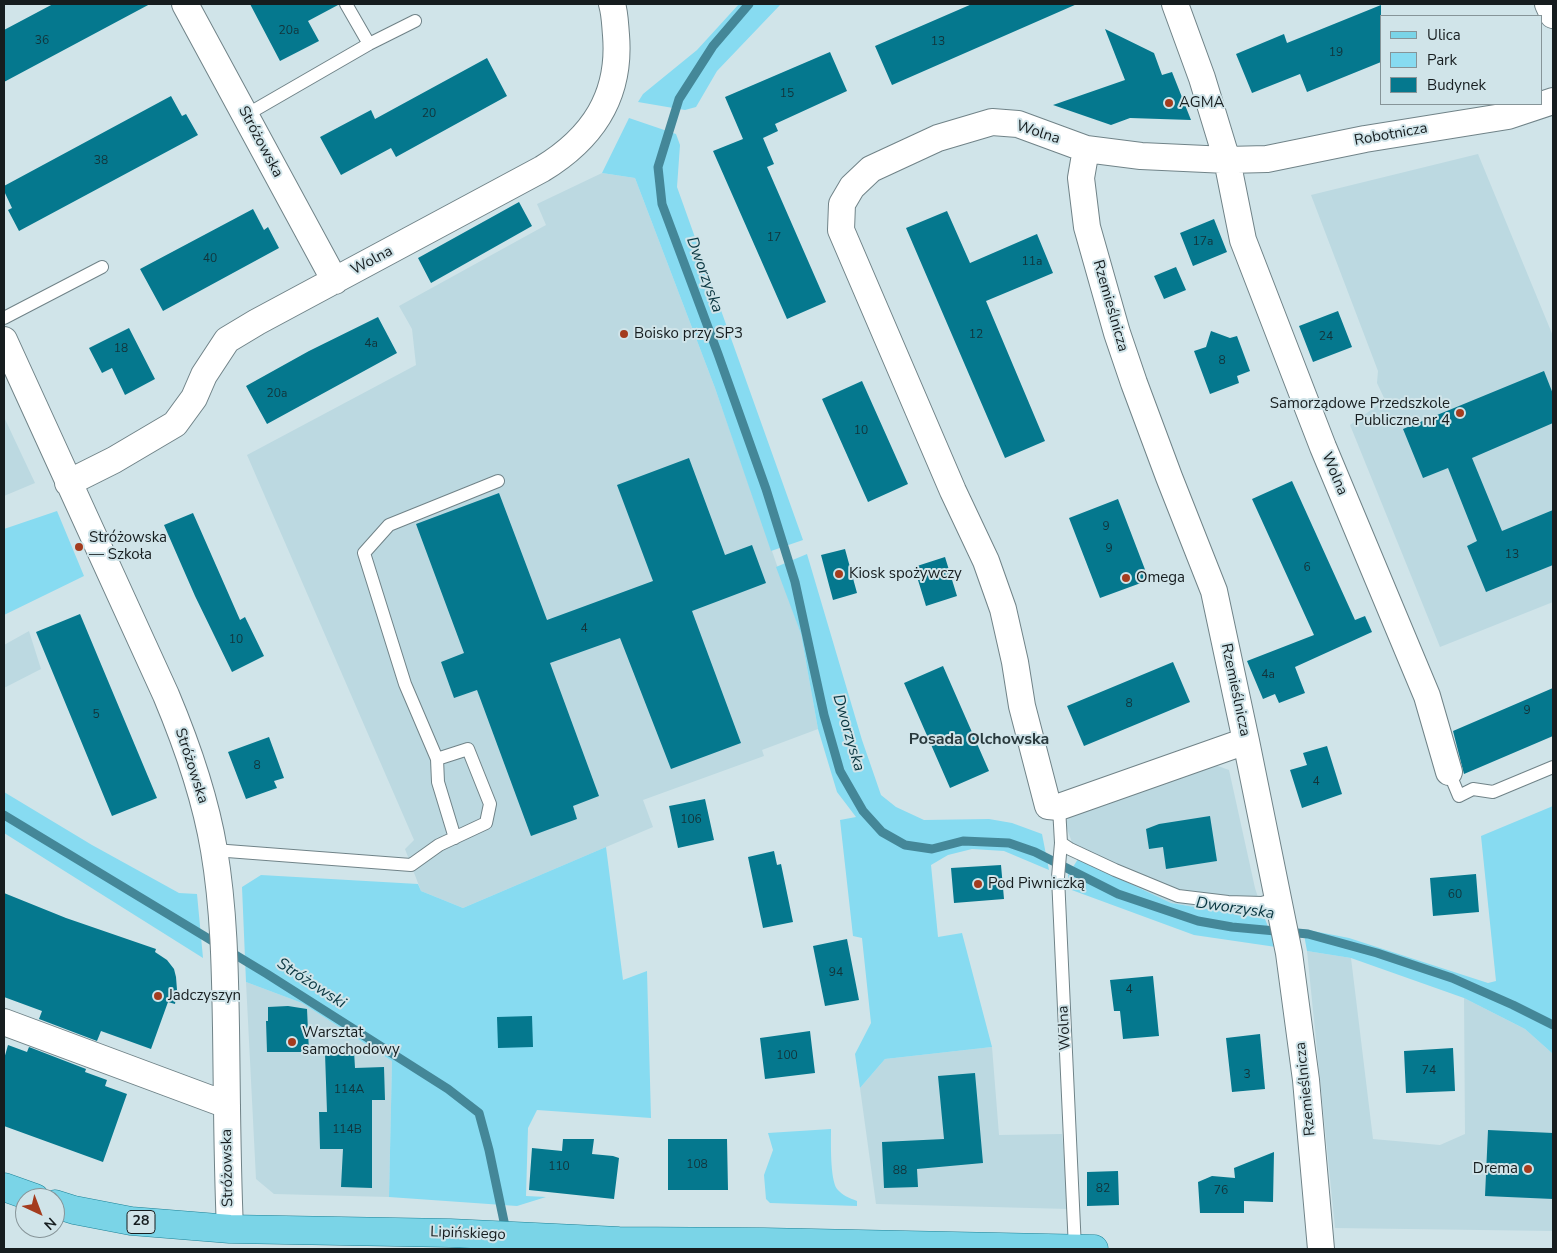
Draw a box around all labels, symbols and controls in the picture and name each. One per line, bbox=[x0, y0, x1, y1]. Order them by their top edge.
legend bbox=[1380, 15, 1542, 105]
house number: 20a bbox=[279, 24, 299, 38]
text: Ulica bbox=[1427, 25, 1461, 45]
house number: 36 bbox=[35, 34, 49, 48]
house number: 13 bbox=[931, 35, 945, 49]
house number: 19 bbox=[1329, 46, 1343, 60]
text: Park bbox=[1427, 50, 1457, 70]
text: Budynek bbox=[1427, 75, 1486, 95]
house number: 15 bbox=[780, 87, 794, 101]
place label: AGMA bbox=[1179, 94, 1224, 112]
marker: AGMA bbox=[1163, 97, 1175, 109]
street label: Stróżowska bbox=[234, 103, 286, 181]
house number: 20 bbox=[422, 107, 436, 121]
street label: Wolna bbox=[1014, 118, 1062, 148]
street label: Robotnicza bbox=[1353, 120, 1429, 150]
house number: 38 bbox=[94, 154, 108, 168]
house number: 17 bbox=[767, 231, 781, 245]
water label: Dworzyska bbox=[681, 234, 727, 316]
house number: 17a bbox=[1193, 235, 1213, 249]
street label: Wolna bbox=[348, 243, 396, 279]
house number: 40 bbox=[203, 252, 217, 266]
house number: 11a bbox=[1022, 255, 1042, 269]
street label: Rzemieślnicza bbox=[1088, 258, 1132, 354]
place label: Boisko przy SP3 bbox=[634, 325, 743, 343]
marker: Boisko przy SP3 bbox=[618, 328, 630, 340]
house number: 12 bbox=[969, 328, 983, 342]
house number: 24 bbox=[1319, 330, 1333, 344]
house number: 4a bbox=[364, 337, 378, 351]
house number: 18 bbox=[114, 342, 128, 356]
house number: 8 bbox=[1218, 354, 1226, 368]
house number: 20a bbox=[267, 387, 287, 401]
place label: Samorządowe Przedszkole Publiczne nr 4 bbox=[1270, 395, 1450, 430]
marker: Samorządowe Przedszkole Publiczne nr 4 bbox=[1454, 407, 1466, 419]
house number: 10 bbox=[854, 424, 868, 438]
street label: Wolna bbox=[1317, 450, 1351, 498]
house number: 9 bbox=[1102, 520, 1110, 534]
place label: Stróżowska — Szkoła bbox=[89, 529, 167, 564]
marker: Stróżowska — Szkoła bbox=[73, 541, 85, 553]
house number: 9 bbox=[1105, 542, 1113, 556]
house number: 13 bbox=[1505, 548, 1519, 562]
house number: 6 bbox=[1303, 561, 1311, 575]
place label: Kiosk spożywczy bbox=[849, 565, 962, 583]
marker: Kiosk spożywczy bbox=[833, 568, 845, 580]
place label: Omega bbox=[1136, 569, 1185, 587]
marker: Omega bbox=[1120, 572, 1132, 584]
house number: 4 bbox=[580, 622, 588, 636]
house number: 10 bbox=[229, 633, 243, 647]
street label: Rzemieślnicza bbox=[1216, 642, 1254, 738]
house number: 4a bbox=[1261, 668, 1275, 682]
water label: Dworzyska bbox=[828, 692, 868, 774]
house number: 8 bbox=[1125, 697, 1133, 711]
house number: 9 bbox=[1523, 704, 1531, 718]
house number: 5 bbox=[92, 708, 100, 722]
street label: Stróżowska bbox=[170, 726, 212, 806]
district label: Posada Olchowska bbox=[909, 730, 1049, 750]
house number: 8 bbox=[253, 759, 261, 773]
house number: 4 bbox=[1312, 775, 1320, 789]
house number: 106 bbox=[680, 813, 702, 827]
place label: Pod Piwniczką bbox=[988, 875, 1085, 893]
marker: Pod Piwniczką bbox=[972, 878, 984, 890]
house number: 60 bbox=[1448, 888, 1462, 902]
water label: Dworzyska bbox=[1194, 894, 1276, 924]
water label: Stróżowski bbox=[273, 955, 349, 1013]
house number: 94 bbox=[829, 966, 843, 980]
house number: 4 bbox=[1125, 983, 1133, 997]
place label: Jadczyszyn bbox=[168, 987, 241, 1005]
marker: Jadczyszyn bbox=[152, 990, 164, 1002]
street label: Wolna bbox=[1055, 1005, 1075, 1051]
place label: Warsztat samochodowy bbox=[302, 1024, 400, 1059]
marker: Warsztat samochodowy bbox=[286, 1036, 298, 1048]
street label: Rzemieślnicza bbox=[1292, 1041, 1320, 1137]
house number: 100 bbox=[776, 1049, 798, 1063]
house number: 74 bbox=[1422, 1064, 1436, 1078]
house number: 3 bbox=[1243, 1068, 1251, 1082]
house number: 114A bbox=[334, 1083, 364, 1097]
house number: 114B bbox=[332, 1123, 362, 1137]
street label: Stróżowska bbox=[218, 1129, 238, 1207]
house number: 108 bbox=[686, 1158, 708, 1172]
house number: 110 bbox=[548, 1160, 570, 1174]
place label: Drema bbox=[1473, 1160, 1518, 1178]
marker: Drema bbox=[1522, 1163, 1534, 1175]
house number: 88 bbox=[893, 1164, 907, 1178]
house number: 82 bbox=[1096, 1182, 1110, 1196]
house number: 76 bbox=[1214, 1184, 1228, 1198]
north arrow bbox=[15, 1188, 65, 1238]
road number: 28 bbox=[127, 1210, 155, 1234]
text: N bbox=[40, 1213, 60, 1234]
street label: Lipińskiego bbox=[430, 1224, 506, 1244]

